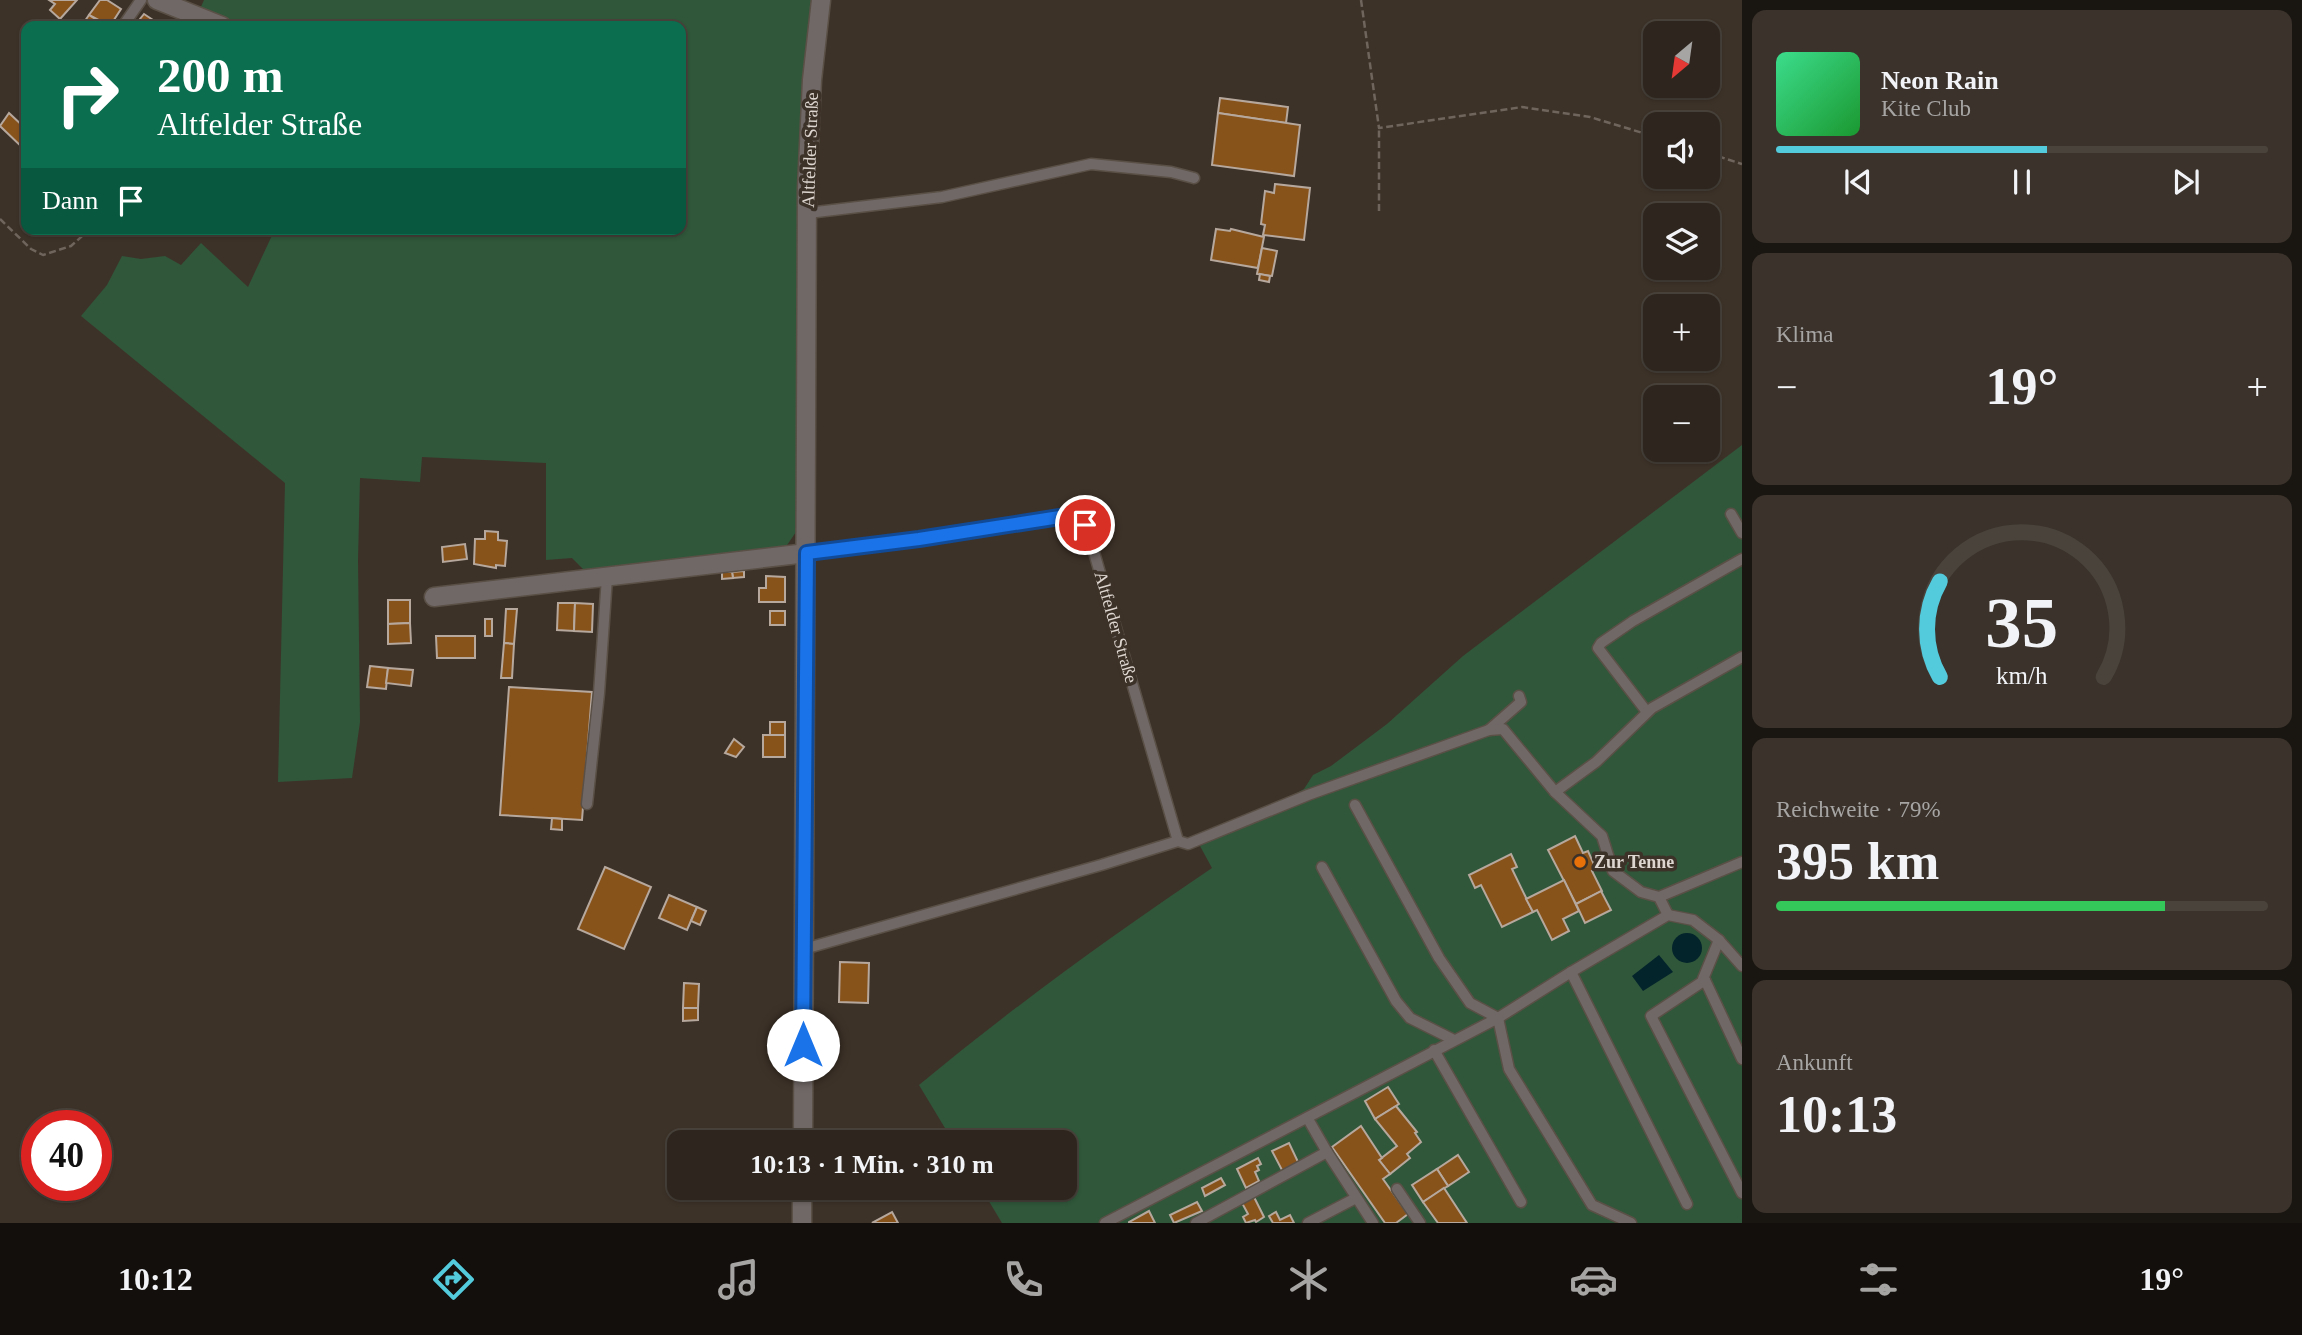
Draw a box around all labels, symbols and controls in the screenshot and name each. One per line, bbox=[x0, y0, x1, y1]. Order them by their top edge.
north arrow bbox=[1643, 21, 1720, 98]
map controls bbox=[1643, 21, 1720, 462]
text: 200 m bbox=[157, 48, 284, 103]
icon: right bbox=[42, 49, 133, 140]
text: Neon Rain bbox=[1881, 66, 1999, 95]
street label: Altfelder Straße bbox=[798, 92, 822, 208]
text: Kite Club bbox=[1881, 96, 1971, 121]
text: Altfelder Straße bbox=[157, 106, 362, 142]
button: sound bbox=[1643, 112, 1720, 189]
icon: previous bbox=[1839, 163, 1877, 201]
icon: pause bbox=[2003, 163, 2041, 201]
icon: next bbox=[2167, 163, 2205, 201]
icon: arrive bbox=[112, 182, 150, 220]
text: Dann bbox=[42, 186, 98, 215]
button: layers bbox=[1643, 203, 1720, 280]
button: + bbox=[1643, 294, 1720, 371]
text: Klima bbox=[1776, 322, 1834, 347]
text: 19° bbox=[1986, 358, 2058, 415]
text: − bbox=[1776, 366, 1797, 408]
text: + bbox=[2247, 366, 2268, 408]
button: − bbox=[1643, 385, 1720, 462]
pin bbox=[1055, 495, 1115, 555]
icon: arrive bbox=[1066, 506, 1104, 544]
street label: Altfelder Straße bbox=[1090, 569, 1142, 685]
text: 35 bbox=[1986, 583, 2058, 664]
text: km/h bbox=[1996, 662, 2048, 689]
text: Reichweite · 79% bbox=[1776, 797, 1941, 822]
text: 395 km bbox=[1776, 833, 1939, 890]
place label: Zur Tenne bbox=[1594, 852, 1674, 872]
marker: Zur Tenne bbox=[1572, 854, 1588, 870]
position arrow bbox=[766, 1008, 840, 1082]
text: Ankunft bbox=[1776, 1050, 1853, 1075]
text: 10:13 bbox=[1776, 1086, 1897, 1143]
speed limit sign: 40 bbox=[21, 1110, 112, 1201]
text: 10:13 · 1 Min. · 310 m bbox=[750, 1150, 994, 1179]
icon: directions bbox=[429, 1255, 478, 1304]
icon: music bbox=[714, 1255, 763, 1304]
icon: phone bbox=[999, 1255, 1048, 1304]
icon: climate bbox=[1284, 1255, 1333, 1304]
icon: car bbox=[1569, 1255, 1618, 1304]
icon: filters bbox=[1854, 1255, 1903, 1304]
text: 10:12 bbox=[118, 1261, 193, 1297]
text: 19° bbox=[2139, 1261, 2184, 1297]

